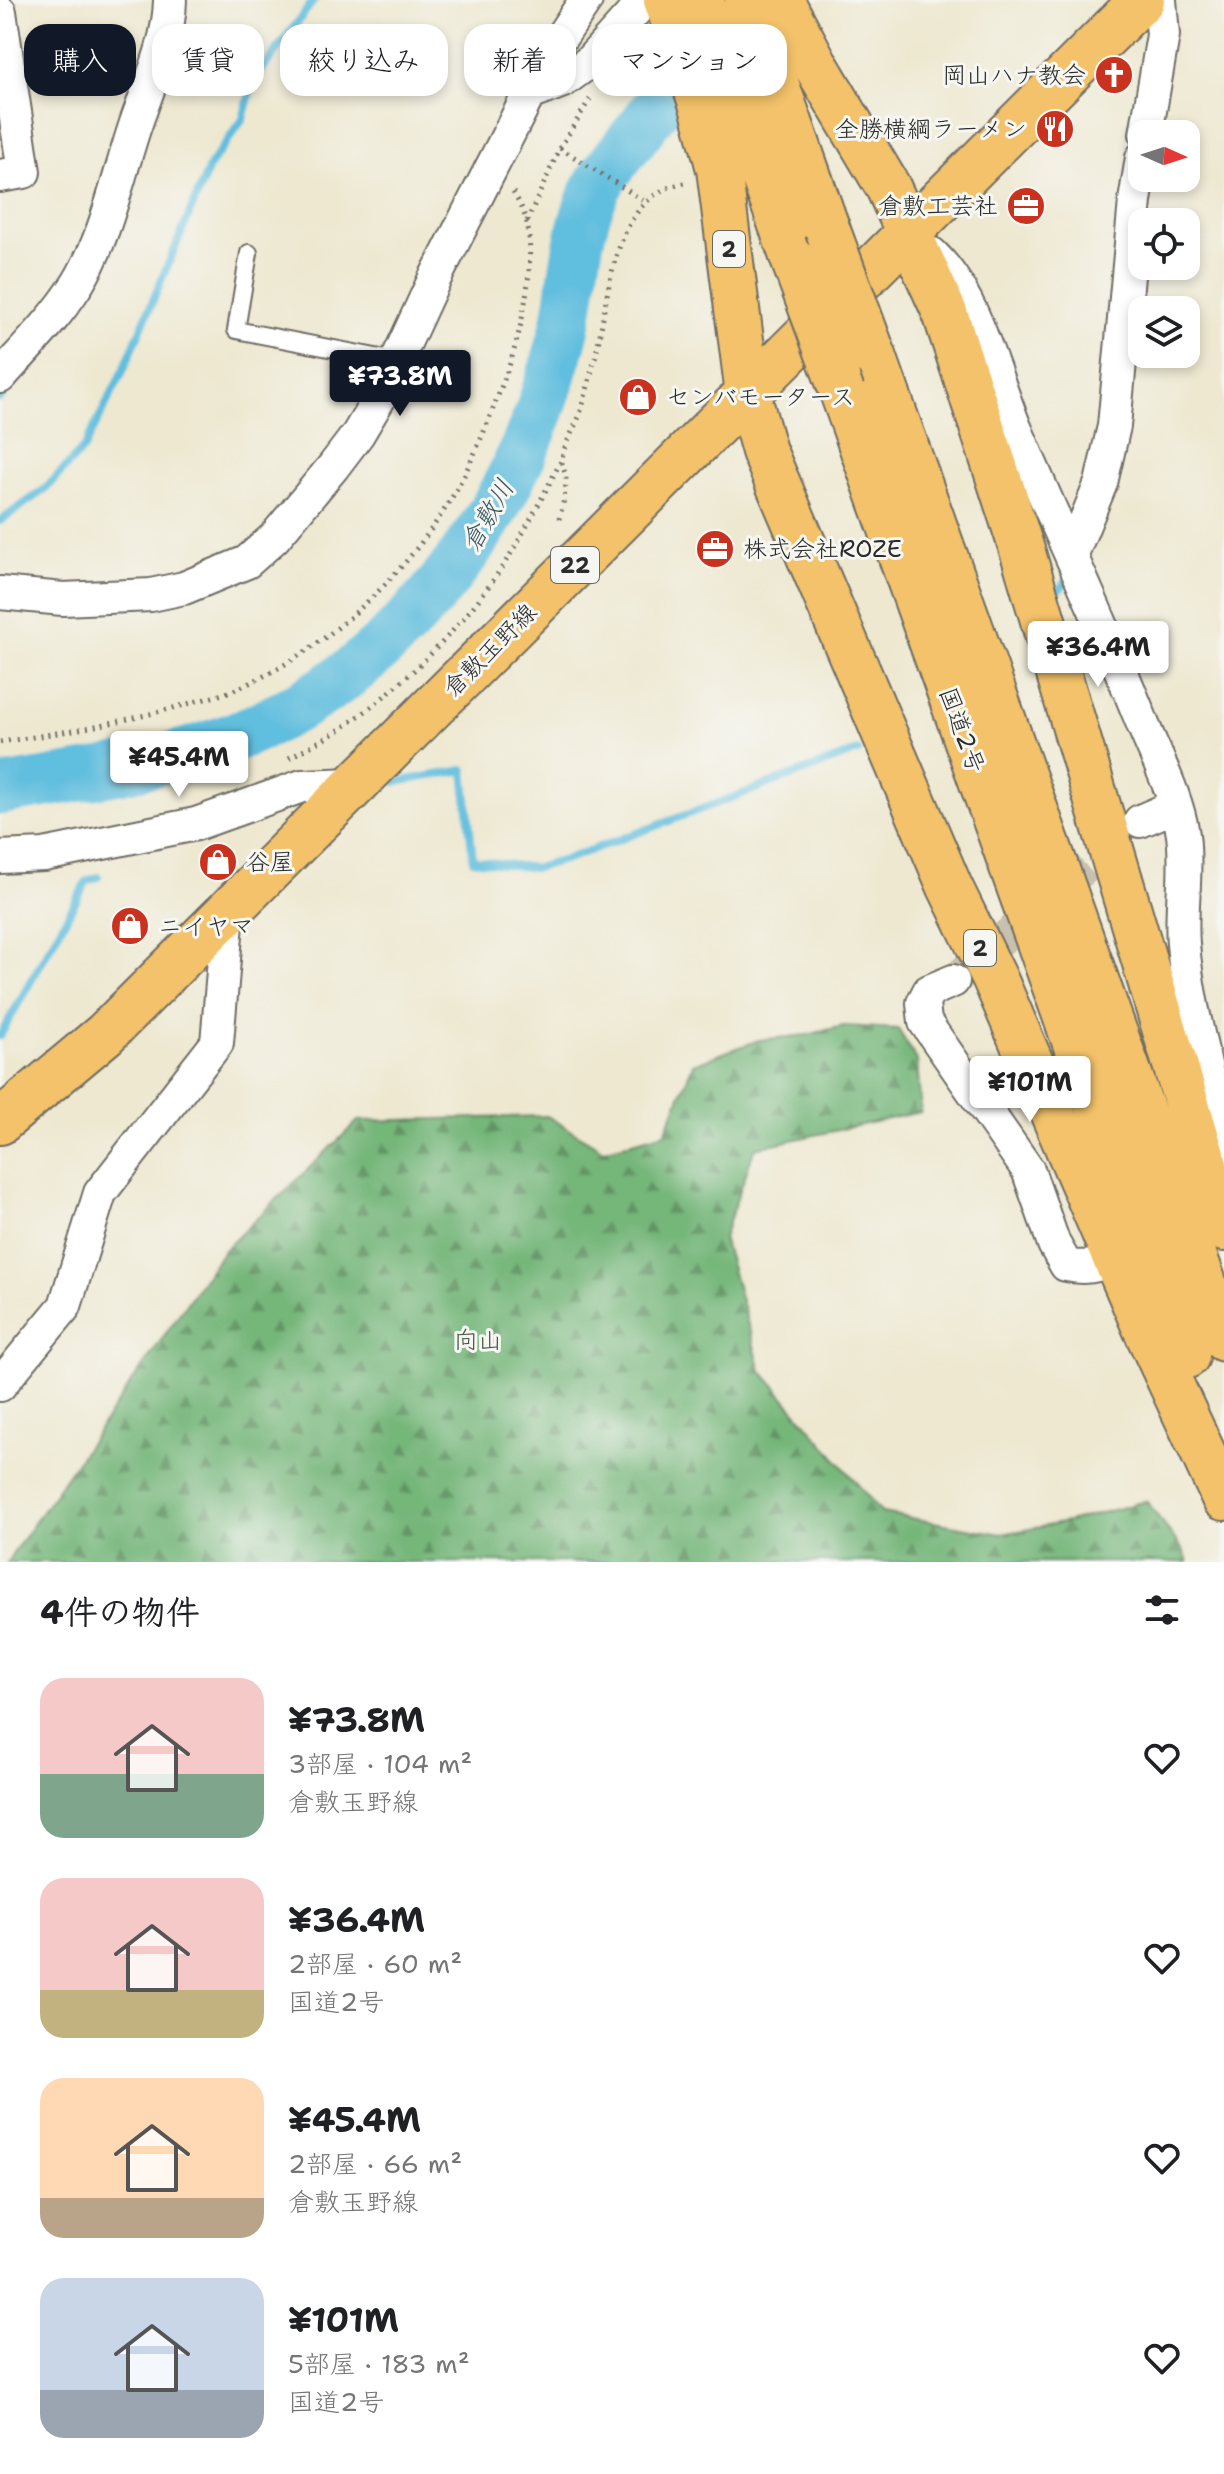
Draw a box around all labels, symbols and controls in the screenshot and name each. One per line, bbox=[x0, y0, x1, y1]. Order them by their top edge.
chip: 購入 bbox=[24, 24, 136, 96]
chip: 賃貸 bbox=[152, 24, 264, 96]
chip: 絞り込み bbox=[280, 24, 448, 96]
chip: 新着 bbox=[464, 24, 576, 96]
chip: マンション bbox=[592, 24, 787, 96]
church icon: 岡山ハナ教会 bbox=[1093, 54, 1135, 96]
place label: 岡山ハナ教会 bbox=[942, 59, 1086, 91]
restaurant icon: 全勝横綱ラーメン bbox=[1034, 108, 1076, 150]
place label: 全勝横綱ラーメン bbox=[835, 113, 1027, 145]
north arrow bbox=[1128, 120, 1200, 192]
map controls bbox=[1128, 120, 1200, 368]
office icon: 倉敷工芸社 bbox=[1005, 185, 1047, 227]
place label: 倉敷工芸社 bbox=[878, 190, 998, 222]
button: locate bbox=[1128, 208, 1200, 280]
road number: 2 bbox=[713, 231, 745, 267]
button: layers bbox=[1128, 296, 1200, 368]
pin: ¥73.8M bbox=[335, 350, 465, 418]
text: ¥73.8M bbox=[348, 358, 452, 393]
shop icon: センバモータース bbox=[617, 376, 659, 418]
place label: センバモータース bbox=[666, 381, 855, 413]
water label: 倉敷川 bbox=[452, 472, 522, 558]
office icon: 株式会社ROZE bbox=[694, 528, 736, 570]
place label: 株式会社ROZE bbox=[743, 533, 902, 565]
road number: 22 bbox=[551, 547, 599, 583]
street label: 倉敷玉野線 bbox=[436, 596, 544, 704]
pin: ¥36.4M bbox=[1033, 621, 1163, 689]
text: ¥36.4M bbox=[1046, 629, 1150, 664]
street label: 国道2号 bbox=[932, 683, 992, 777]
pin: ¥45.4M bbox=[114, 731, 244, 799]
text: ¥45.4M bbox=[128, 739, 230, 774]
shop icon: 谷屋 bbox=[197, 841, 239, 883]
place label: 谷屋 bbox=[246, 846, 294, 878]
shop icon: ニイヤマ bbox=[109, 905, 151, 947]
place label: ニイヤマ bbox=[158, 910, 254, 942]
road number: 2 bbox=[964, 930, 996, 966]
pin: ¥101M bbox=[974, 1056, 1086, 1124]
text: ¥101M bbox=[988, 1064, 1072, 1099]
park label: 向山 bbox=[454, 1324, 502, 1356]
icon: filters bbox=[1140, 1588, 1184, 1632]
text: 4件の物件 bbox=[40, 1589, 200, 1635]
text: ¥73.8M bbox=[288, 1697, 425, 1743]
icon: home bbox=[104, 1710, 200, 1806]
icon: heart bbox=[1140, 1736, 1184, 1780]
text: 3部屋 · 104 m² bbox=[288, 1746, 472, 1781]
text: 倉敷玉野線 bbox=[288, 1784, 418, 1819]
text: ¥36.4M bbox=[288, 1897, 425, 1943]
icon: home bbox=[104, 1910, 200, 2006]
icon: heart bbox=[1140, 1936, 1184, 1980]
text: 2部屋 · 60 m² bbox=[288, 1946, 462, 1981]
text: 国道2号 bbox=[288, 1984, 384, 2019]
text: ¥45.4M bbox=[288, 2097, 421, 2143]
icon: home bbox=[104, 2110, 200, 2206]
icon: heart bbox=[1140, 2136, 1184, 2180]
text: 2部屋 · 66 m² bbox=[288, 2146, 462, 2181]
text: 倉敷玉野線 bbox=[288, 2184, 418, 2219]
text: ¥101M bbox=[288, 2297, 399, 2343]
icon: home bbox=[104, 2310, 200, 2406]
icon: heart bbox=[1140, 2336, 1184, 2380]
text: 5部屋 · 183 m² bbox=[288, 2346, 470, 2381]
text: 国道2号 bbox=[288, 2384, 384, 2419]

